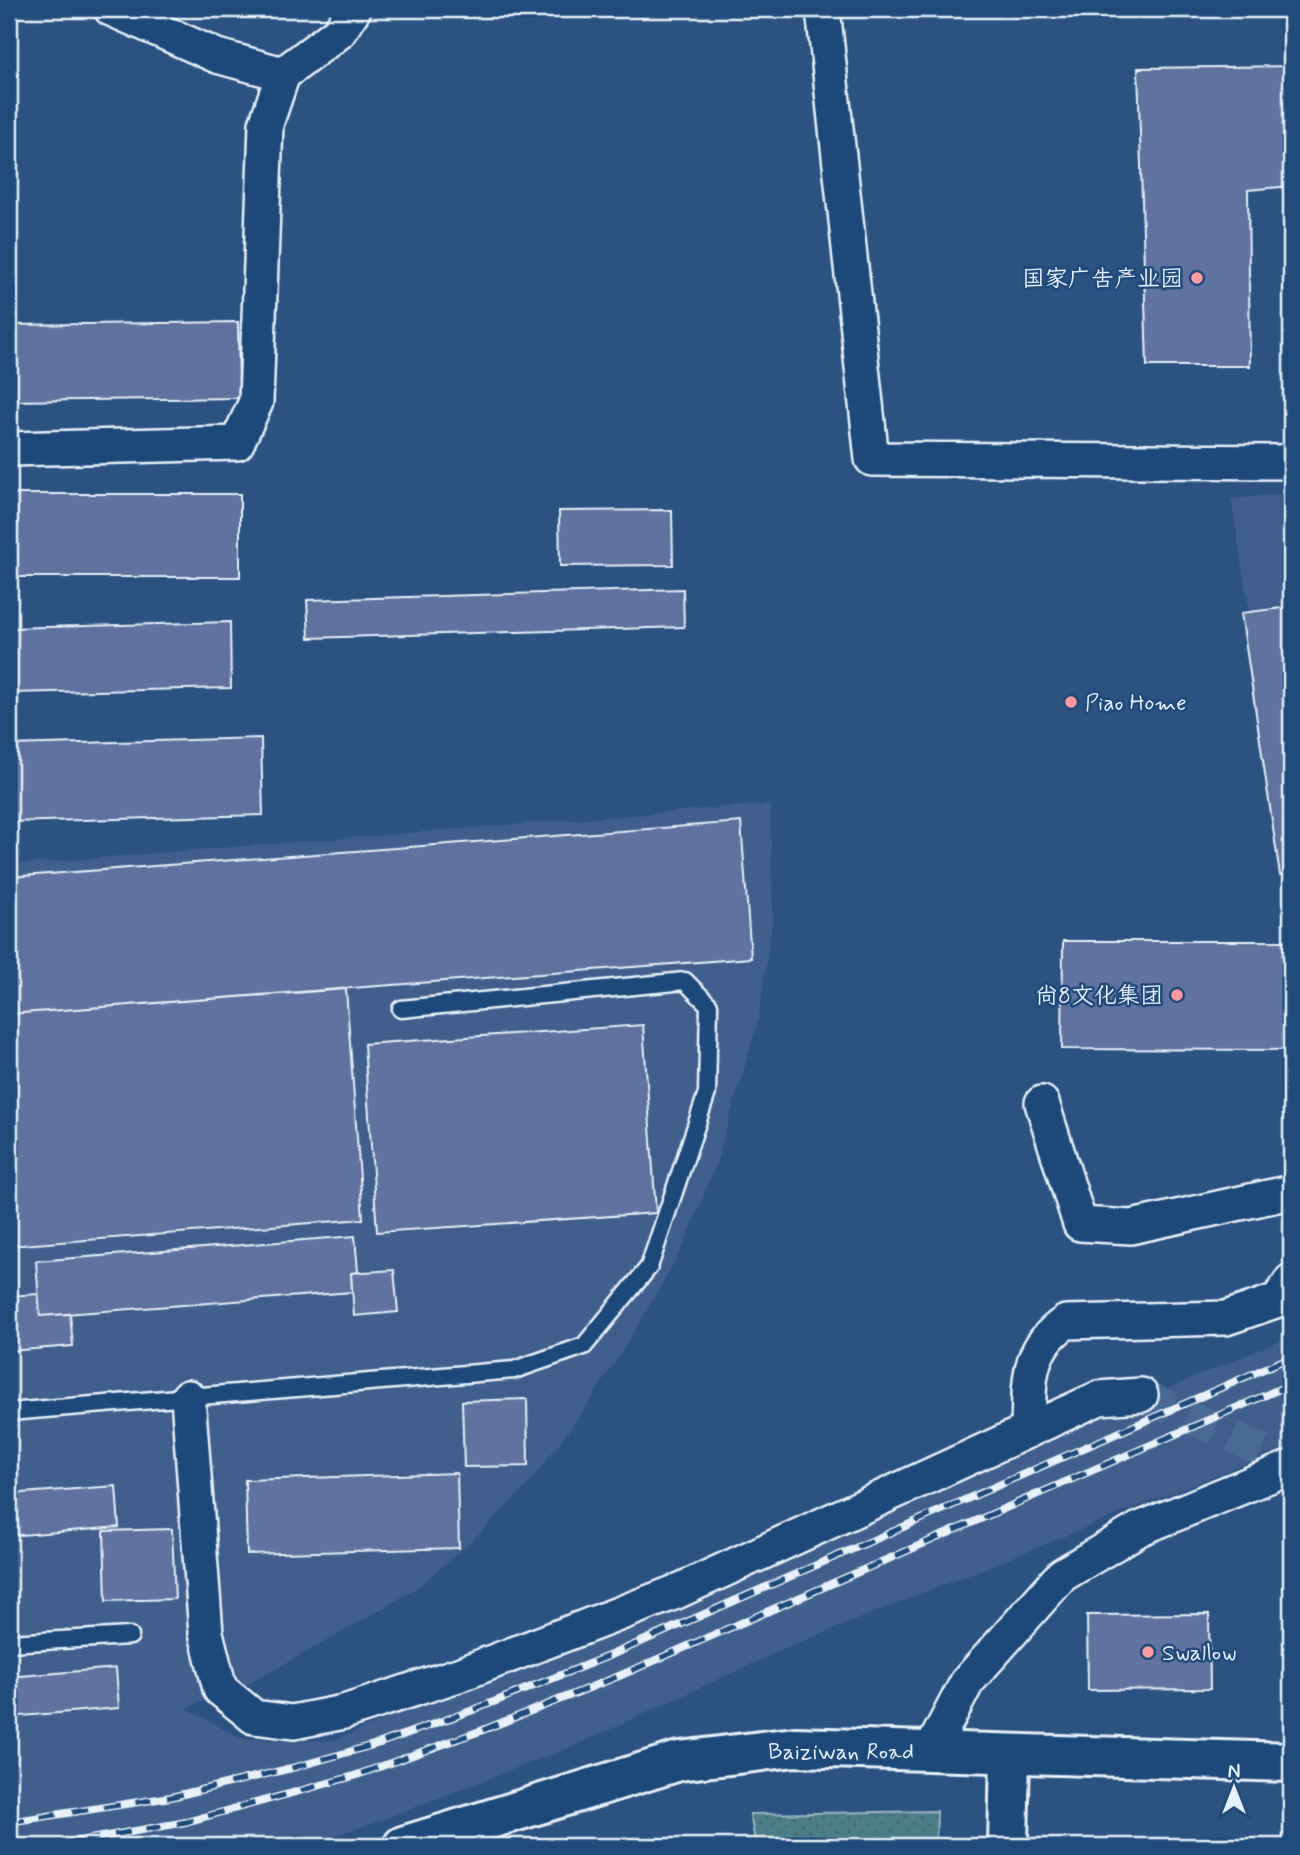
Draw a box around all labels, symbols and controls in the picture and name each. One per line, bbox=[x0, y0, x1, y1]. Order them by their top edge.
place label: 国家广告产业园 bbox=[1022, 265, 1183, 295]
marker: 国家广告产业园 bbox=[1189, 270, 1205, 286]
place label: Piao Home bbox=[1085, 689, 1187, 719]
marker: Piao Home bbox=[1063, 694, 1079, 710]
place label: 尚8文化集团 bbox=[1035, 982, 1163, 1012]
marker: 尚8文化集团 bbox=[1169, 987, 1185, 1003]
place label: Swallow bbox=[1162, 1639, 1236, 1669]
marker: Swallow bbox=[1140, 1644, 1156, 1660]
street label: Baiziwan Road bbox=[768, 1738, 914, 1768]
north arrow bbox=[1198, 1754, 1268, 1824]
text: N bbox=[1228, 1760, 1240, 1785]

